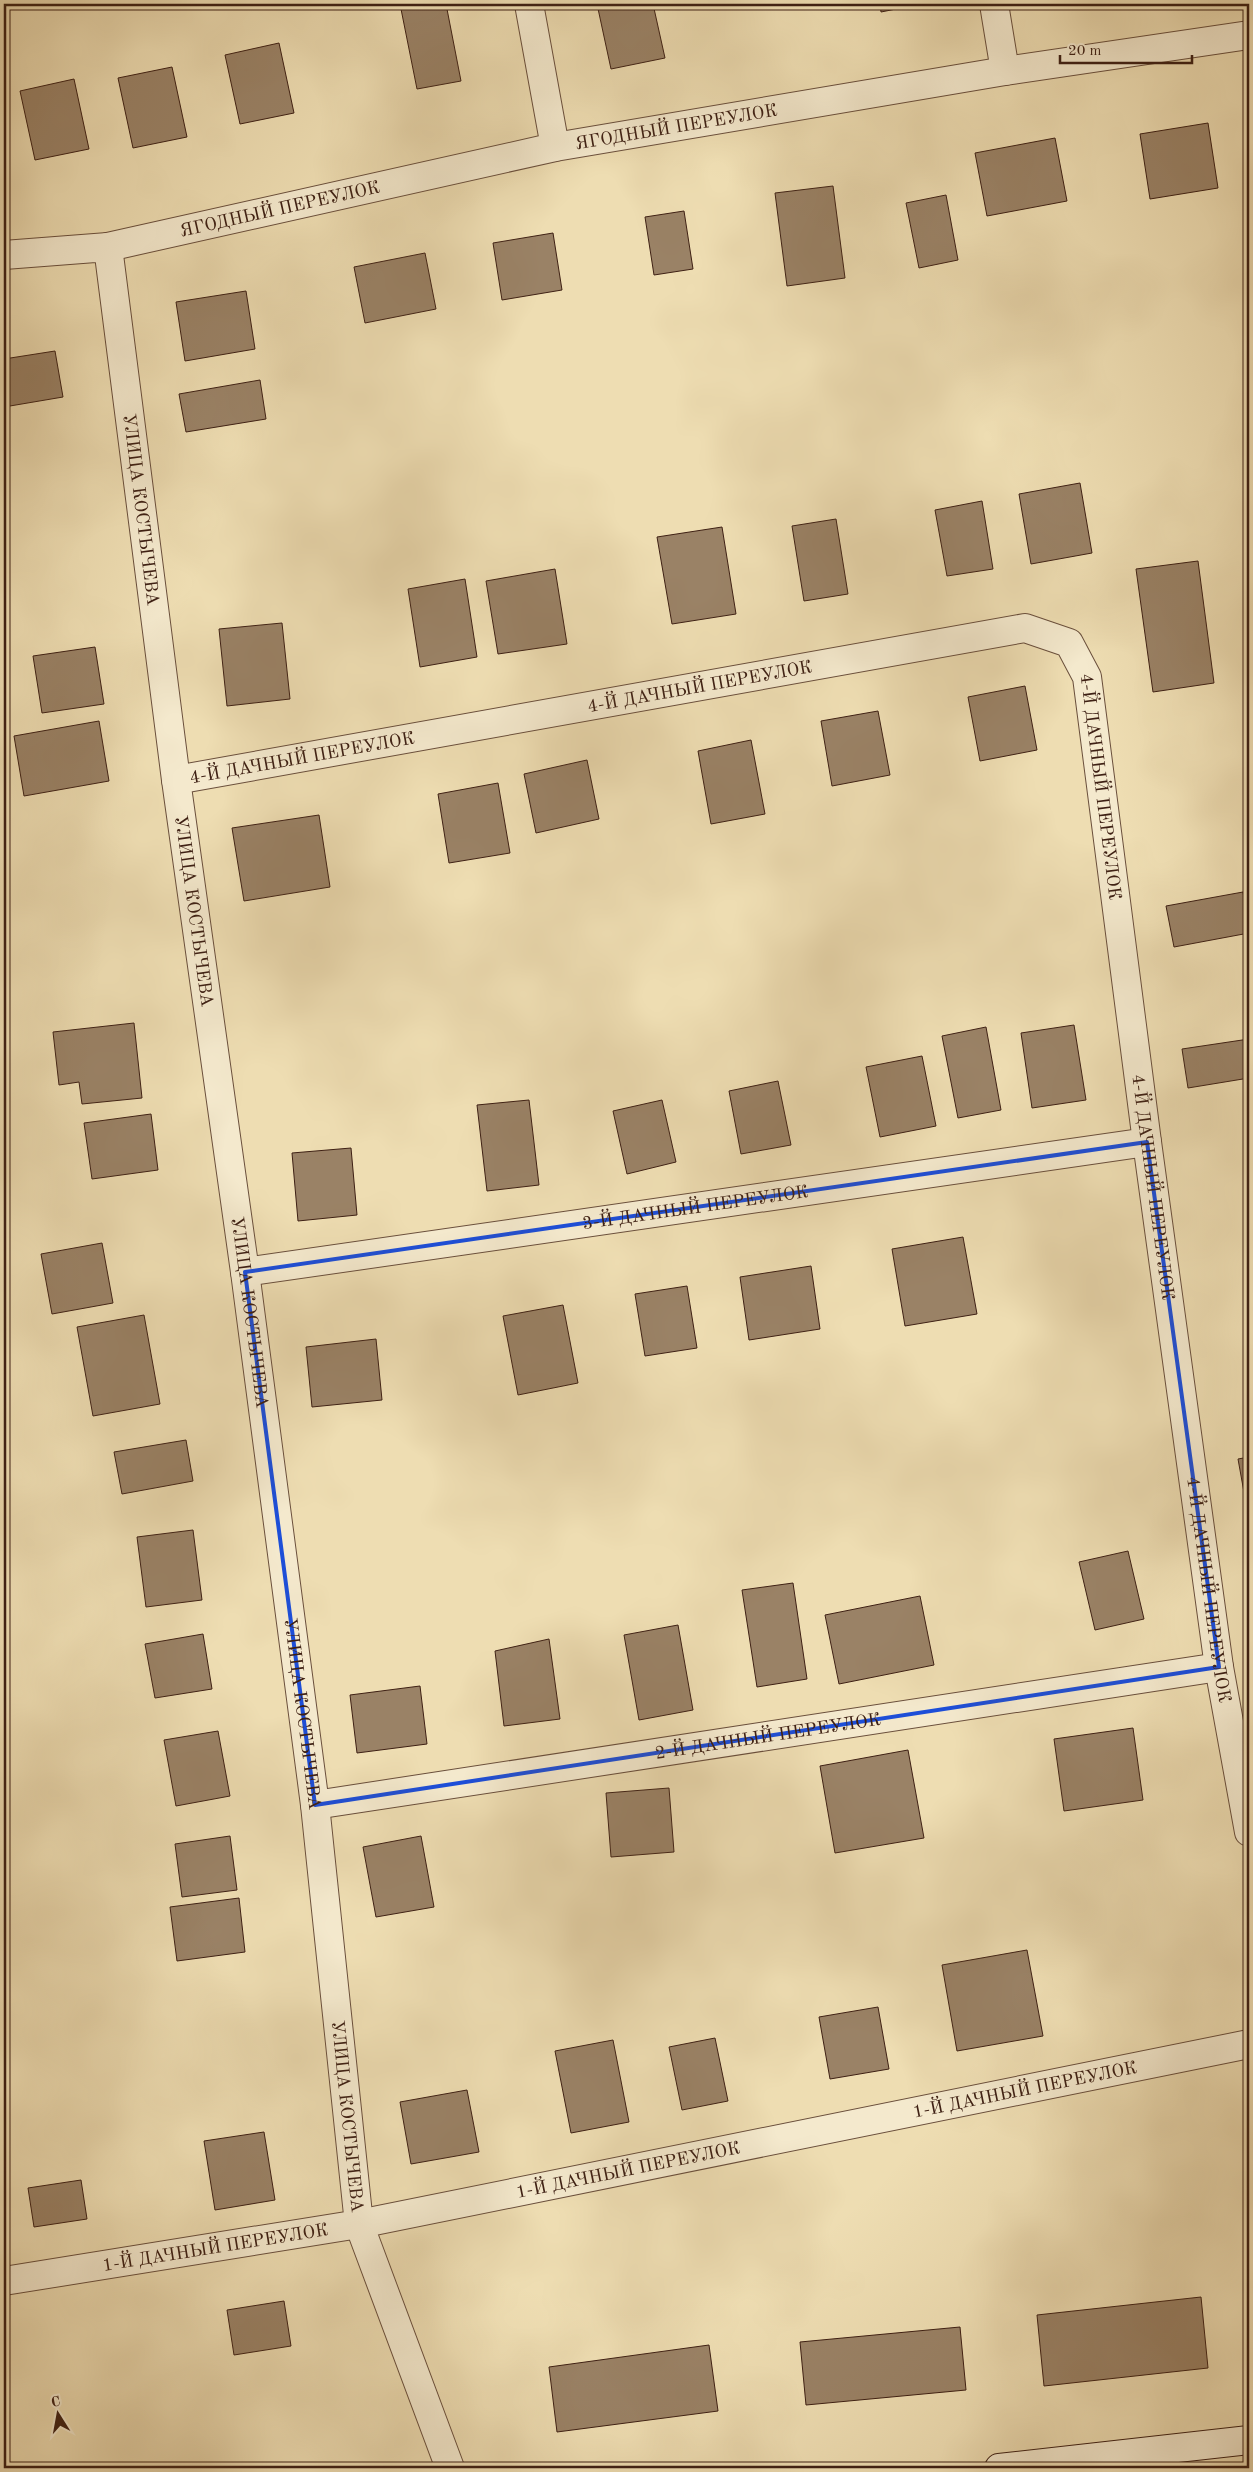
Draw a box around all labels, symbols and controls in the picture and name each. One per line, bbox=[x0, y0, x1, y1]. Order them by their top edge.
scale bar bbox=[1060, 32, 1193, 64]
text: 20 m bbox=[1068, 44, 1102, 59]
street label: ЯГОДНЫЙ ПЕРЕУЛОК bbox=[574, 102, 779, 153]
street label: ЯГОДНЫЙ ПЕРЕУЛОК bbox=[178, 178, 382, 241]
street label: УЛИЦА КОСТЫЧЕВА bbox=[119, 413, 162, 607]
street label: 4-Й ДАЧНЫЙ ПЕРЕУЛОК bbox=[586, 658, 814, 716]
street label: 4-Й ДАЧНЫЙ ПЕРЕУЛОК bbox=[1077, 672, 1124, 901]
street label: 4-Й ДАЧНЫЙ ПЕРЕУЛОК bbox=[188, 729, 416, 787]
street label: УЛИЦА КОСТЫЧЕВА bbox=[171, 814, 216, 1008]
street label: 4-Й ДАЧНЫЙ ПЕРЕУЛОК bbox=[1128, 1073, 1177, 1302]
street label: 3-Й ДАЧНЫЙ ПЕРЕУЛОК bbox=[581, 1183, 810, 1233]
street label: УЛИЦА КОСТЫЧЕВА bbox=[227, 1215, 271, 1409]
street label: 4-Й ДАЧНЫЙ ПЕРЕУЛОК bbox=[1183, 1475, 1233, 1704]
street label: УЛИЦА КОСТЫЧЕВА bbox=[281, 1617, 324, 1811]
street label: 2-Й ДАЧНЫЙ ПЕРЕУЛОК bbox=[654, 1711, 882, 1763]
street label: УЛИЦА КОСТЫЧЕВА bbox=[328, 2019, 366, 2214]
street label: 1-Й ДАЧНЫЙ ПЕРЕУЛОК bbox=[912, 2059, 1139, 2122]
street label: 1-Й ДАЧНЫЙ ПЕРЕУЛОК bbox=[515, 2139, 742, 2202]
street label: 1-Й ДАЧНЫЙ ПЕРЕУЛОК bbox=[101, 2221, 330, 2275]
north arrow bbox=[32, 2390, 82, 2440]
text: С bbox=[50, 2394, 62, 2410]

